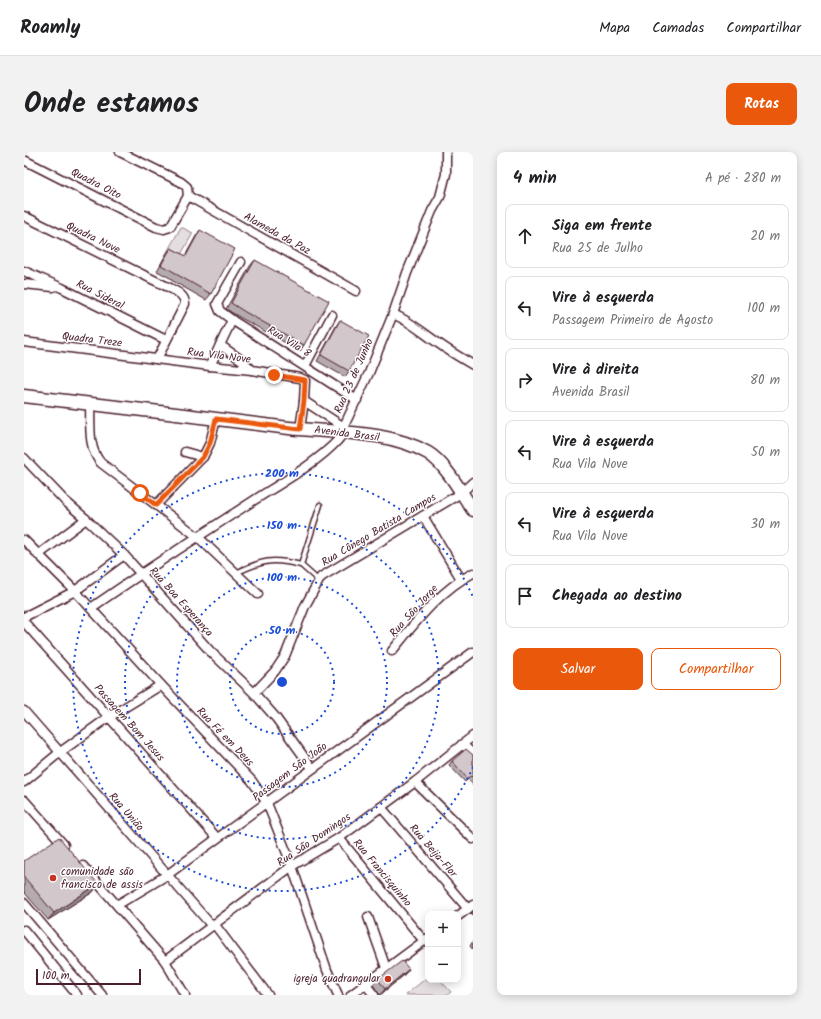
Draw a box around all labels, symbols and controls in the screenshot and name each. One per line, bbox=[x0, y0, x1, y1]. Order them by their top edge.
text: Roamly bbox=[20, 13, 80, 43]
text: Mapa bbox=[599, 17, 630, 39]
text: Camadas bbox=[652, 17, 704, 39]
text: Compartilhar bbox=[726, 17, 801, 39]
text: Onde estamos bbox=[24, 82, 199, 127]
button: Rotas bbox=[726, 83, 797, 125]
street label: Quadra Oito bbox=[67, 164, 125, 204]
text: 4 min bbox=[513, 165, 557, 192]
text: A pé · 280 m bbox=[705, 168, 781, 189]
street label: Alameda da Paz bbox=[240, 208, 314, 260]
text: Siga em frente bbox=[552, 214, 652, 238]
street label: Quadra Nove bbox=[63, 217, 123, 259]
icon: ahead bbox=[514, 225, 536, 247]
text: 20 m bbox=[750, 226, 780, 247]
text: Rua 25 de Julho bbox=[552, 238, 643, 259]
street label: Rua Sideral bbox=[73, 275, 127, 315]
text: Vire à esquerda bbox=[552, 286, 654, 310]
icon: left bbox=[514, 297, 536, 319]
text: 100 m bbox=[747, 298, 780, 319]
text: Passagem Primeiro de Agosto bbox=[552, 310, 713, 331]
street label: Rua Vila 8 bbox=[264, 321, 315, 363]
street label: Quadra Treze bbox=[61, 327, 123, 353]
street label: Rua 23 de Junho bbox=[329, 336, 379, 416]
street label: Rua Vila Nove bbox=[186, 343, 252, 369]
text: Vire à direita bbox=[552, 358, 639, 382]
route end bbox=[265, 366, 283, 384]
icon: right bbox=[514, 369, 536, 391]
text: 80 m bbox=[750, 370, 780, 391]
text: Avenida Brasil bbox=[552, 382, 630, 403]
street label: Avenida Brasil bbox=[313, 421, 381, 447]
text: Vire à esquerda bbox=[552, 430, 654, 454]
icon: left bbox=[514, 441, 536, 463]
text: 50 m bbox=[751, 442, 780, 463]
text: Rua Vila Nove bbox=[552, 454, 628, 475]
text: 200 m bbox=[265, 464, 299, 483]
route start bbox=[131, 484, 149, 502]
street label: Rua Cônego Batista Campos bbox=[318, 488, 440, 572]
text: Vire à esquerda bbox=[552, 502, 654, 526]
icon: left bbox=[514, 513, 536, 535]
text: 30 m bbox=[751, 514, 780, 535]
text: 150 m bbox=[267, 516, 297, 535]
text: Rua Vila Nove bbox=[552, 526, 628, 547]
street label: Rua Boa Esperança bbox=[145, 563, 217, 641]
text: 100 m bbox=[267, 568, 297, 587]
street label: Rua São Jorge bbox=[385, 581, 443, 641]
text: Chegada ao destino bbox=[552, 584, 682, 608]
icon: arrive bbox=[514, 585, 536, 607]
text: 50 m bbox=[268, 621, 296, 640]
button: Salvar bbox=[513, 648, 643, 690]
button: Compartilhar bbox=[651, 648, 781, 690]
centre of rings bbox=[275, 675, 289, 689]
street label: Passagem Bom Jesus bbox=[89, 680, 169, 766]
street label: Rua Fé em Deus bbox=[192, 703, 258, 771]
street label: Passagem São João bbox=[249, 738, 331, 806]
street label: Rua União bbox=[104, 789, 148, 835]
street label: Rua São Domingos bbox=[273, 808, 355, 871]
street label: Rua Beija-Flor bbox=[405, 820, 462, 883]
street label: Rua Francisquinho bbox=[348, 835, 416, 911]
place label: comunidade são francisco de assis bbox=[61, 863, 143, 894]
marker: comunidade são francisco de assis bbox=[48, 873, 58, 883]
map controls bbox=[425, 911, 461, 983]
button: + bbox=[425, 911, 461, 947]
button: − bbox=[425, 947, 461, 983]
scale bar bbox=[36, 967, 141, 986]
text: 100 m bbox=[42, 967, 70, 985]
place label: igreja quadrangular bbox=[293, 970, 381, 988]
marker: igreja quadrangular bbox=[383, 974, 393, 984]

